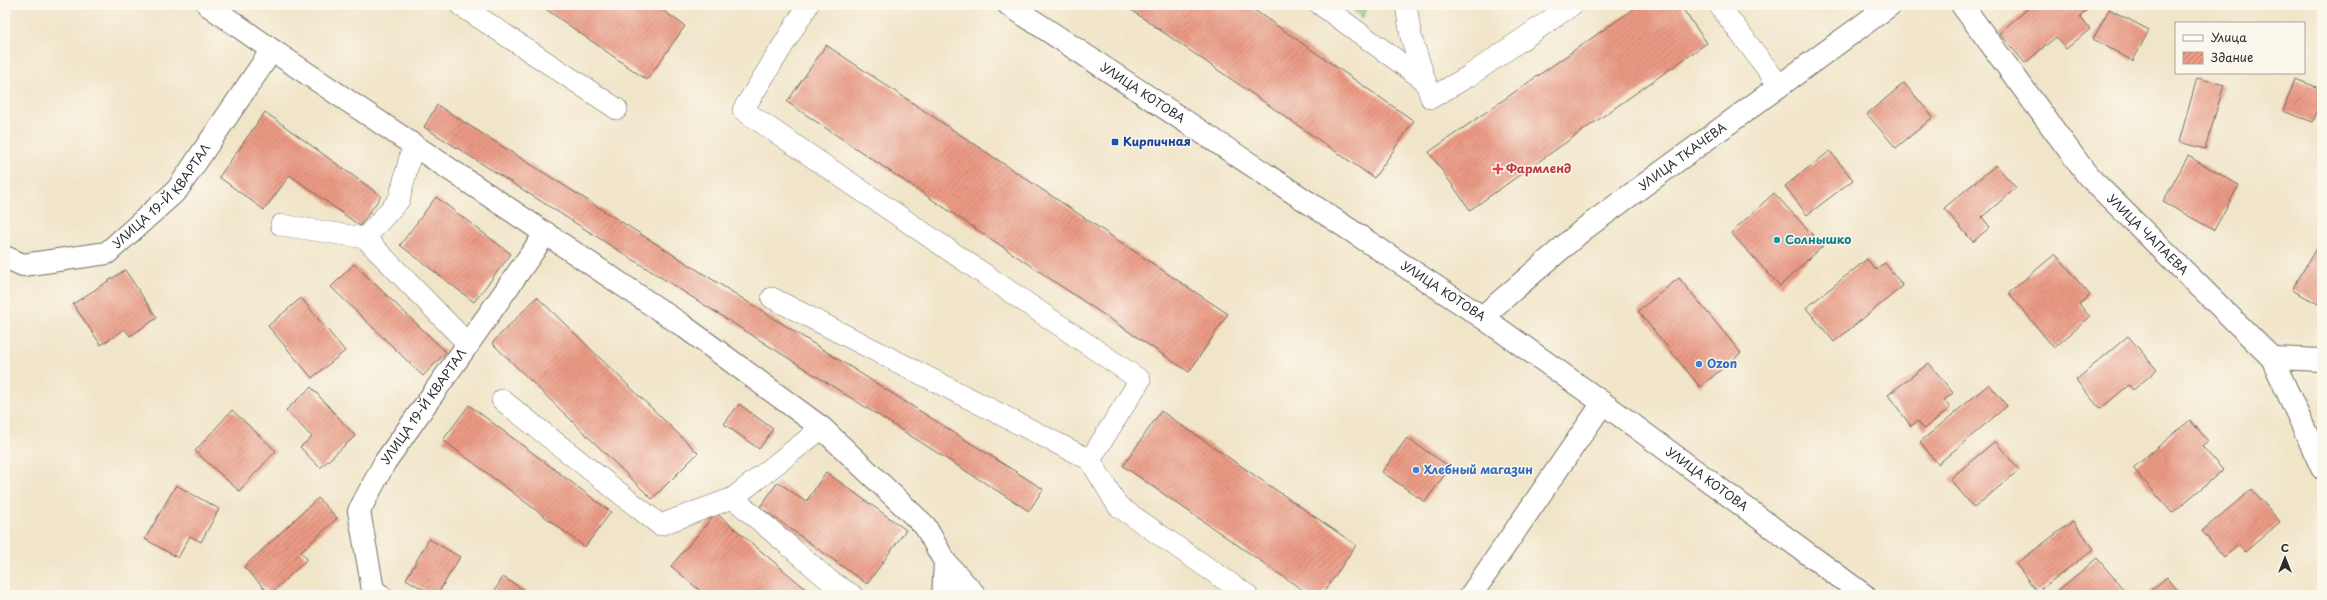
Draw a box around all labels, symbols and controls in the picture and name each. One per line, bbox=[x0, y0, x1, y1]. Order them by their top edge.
legend bbox=[2175, 22, 2305, 74]
text: Улица bbox=[2211, 28, 2247, 46]
text: Здание bbox=[2211, 48, 2253, 66]
street label: УЛИЦА КОТОВА bbox=[1097, 58, 1189, 127]
street label: УЛИЦА ТКАЧЕВА bbox=[1634, 118, 1730, 194]
place label: Кирпичная bbox=[1123, 132, 1191, 150]
marker: Кирпичная bbox=[1110, 137, 1120, 147]
street label: УЛИЦА 19-Й КВАРТАЛ bbox=[108, 139, 214, 252]
place label: Фармленд bbox=[1506, 159, 1571, 177]
marker: Фармленд bbox=[1493, 164, 1503, 174]
street label: УЛИЦА ЧАПАЕВА bbox=[2103, 190, 2193, 279]
place label: Солнышко bbox=[1785, 230, 1851, 248]
marker: Солнышко bbox=[1772, 235, 1782, 245]
street label: УЛИЦА КОТОВА bbox=[1398, 256, 1490, 325]
street label: УЛИЦА 19-Й КВАРТАЛ bbox=[376, 344, 470, 468]
place label: Ozon bbox=[1707, 354, 1737, 372]
marker: Ozon bbox=[1694, 359, 1704, 369]
street label: УЛИЦА КОТОВА bbox=[1663, 442, 1752, 515]
place label: Хлебный магазин bbox=[1424, 460, 1533, 478]
marker: Хлебный магазин bbox=[1411, 465, 1421, 475]
north arrow bbox=[2265, 538, 2305, 578]
text: С bbox=[2281, 539, 2289, 556]

